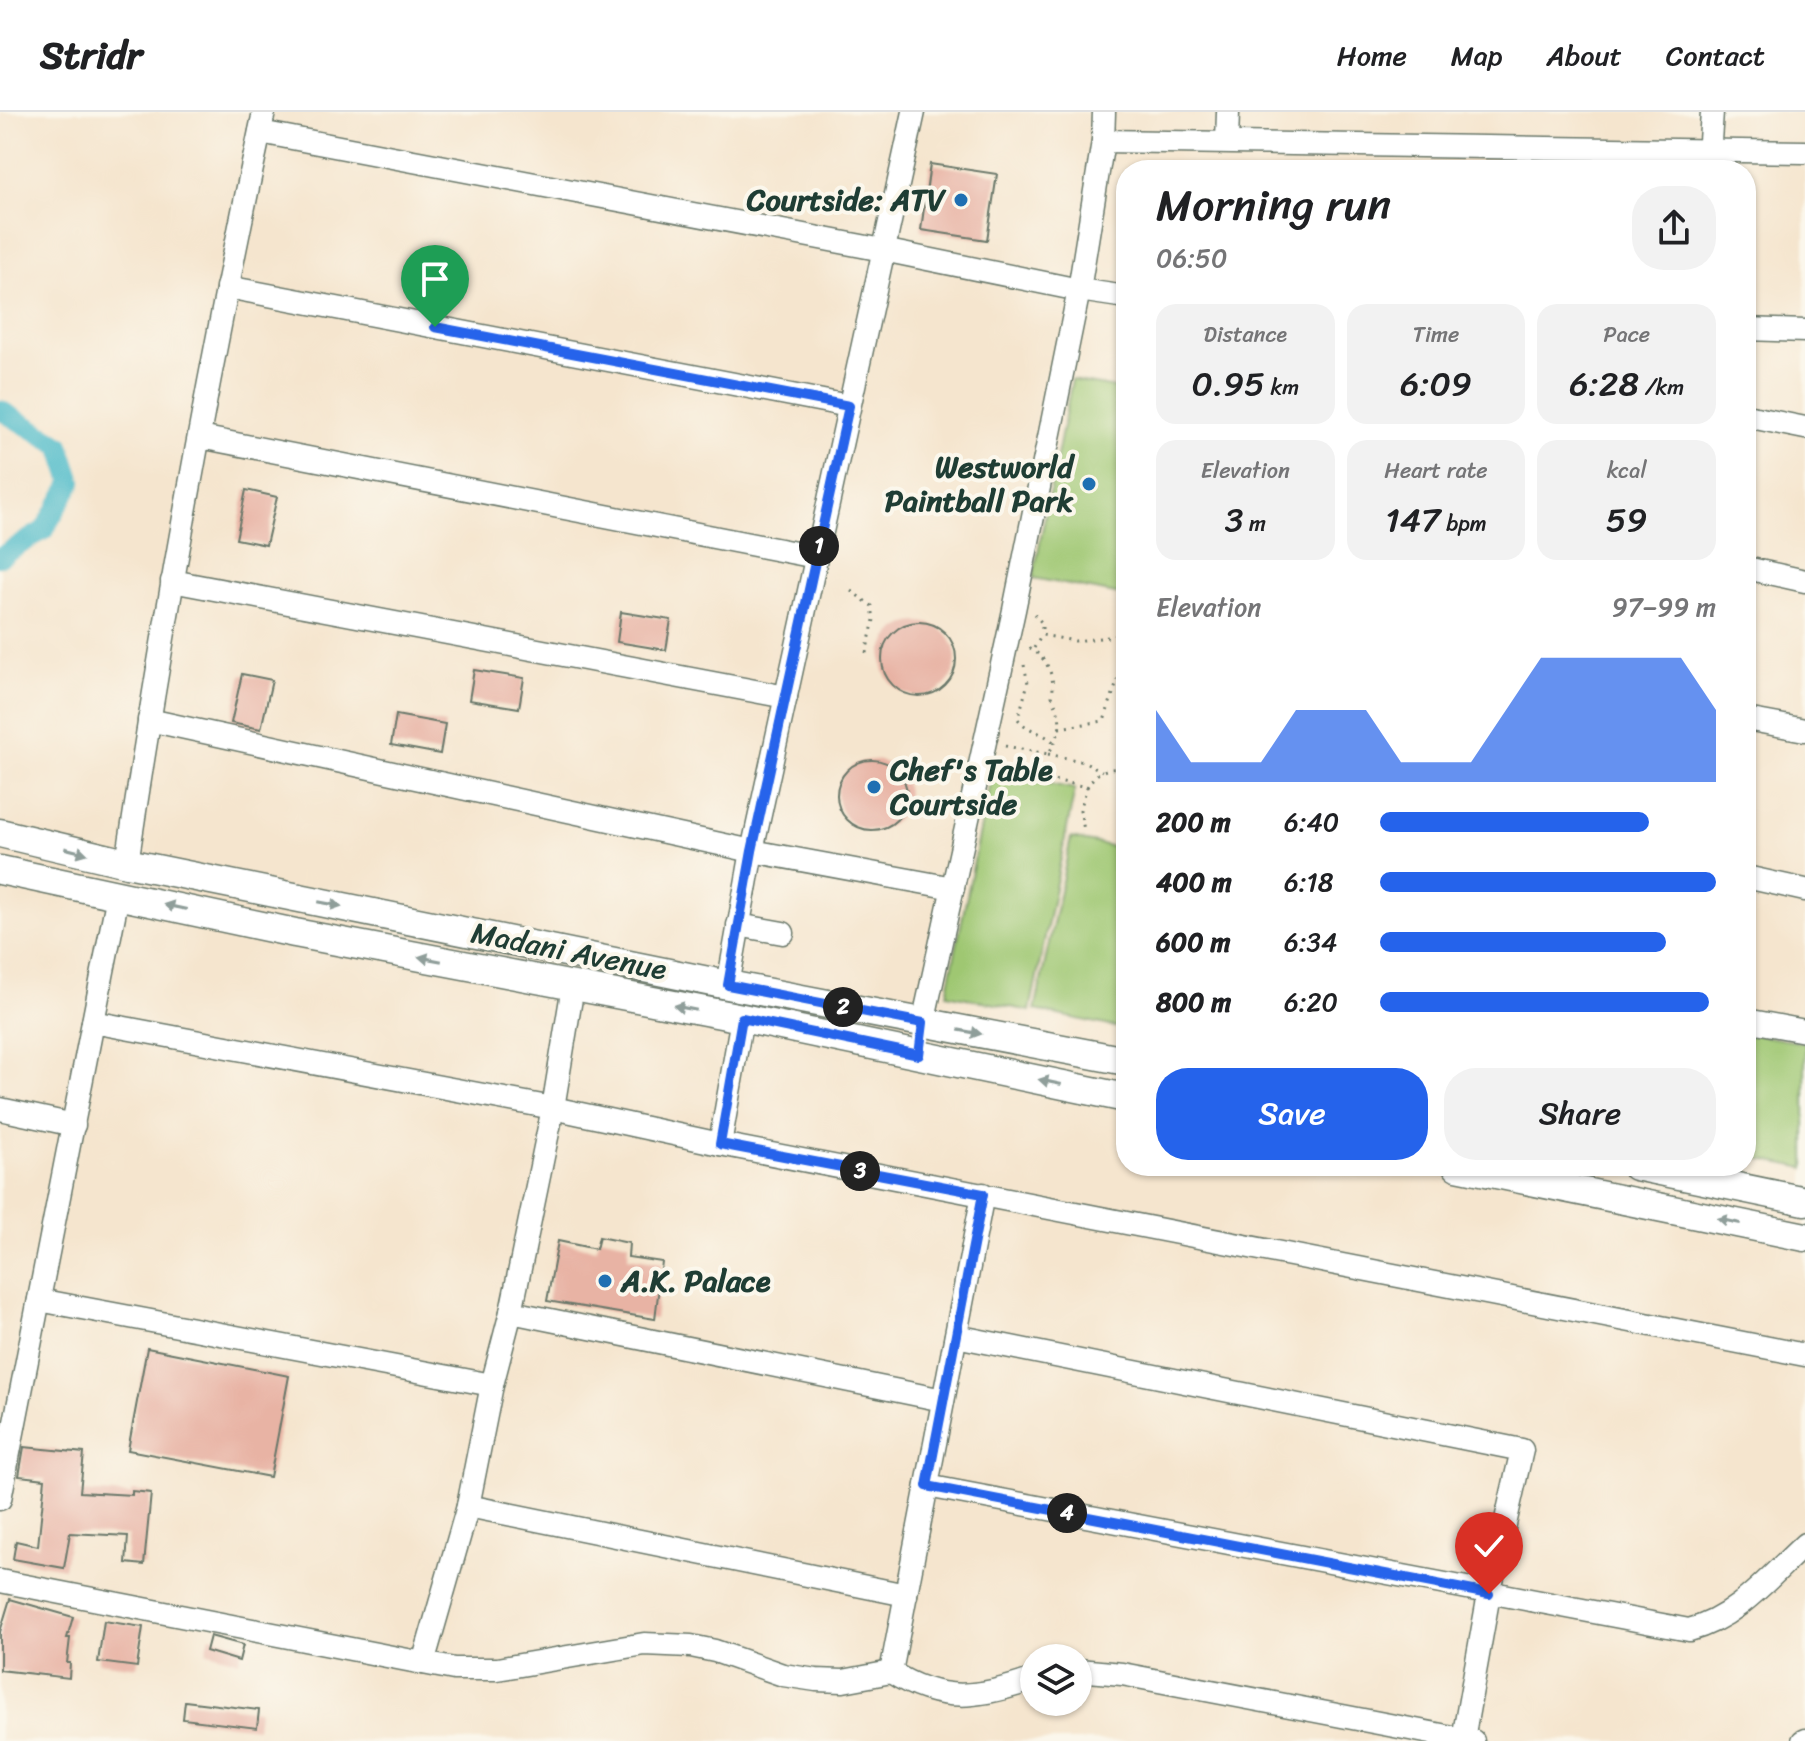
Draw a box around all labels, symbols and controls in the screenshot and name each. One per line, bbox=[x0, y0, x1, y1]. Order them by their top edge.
text: Stridr bbox=[40, 22, 142, 89]
text: Home bbox=[1337, 31, 1407, 80]
text: Map bbox=[1451, 31, 1502, 80]
text: About bbox=[1546, 31, 1622, 80]
text: Contact bbox=[1666, 31, 1765, 80]
text: Morning run bbox=[1156, 166, 1391, 244]
place label: Courtside: ATV bbox=[746, 173, 947, 227]
button: share bbox=[1632, 186, 1716, 270]
marker: Courtside: ATV bbox=[952, 191, 970, 209]
text: 06:50 bbox=[1156, 235, 1227, 281]
pin bbox=[401, 245, 469, 327]
icon: arrive bbox=[413, 257, 457, 301]
text: Distance bbox=[1204, 315, 1287, 354]
text: Time bbox=[1413, 315, 1459, 354]
text: Pace bbox=[1603, 315, 1650, 354]
text: 0.95 bbox=[1191, 354, 1265, 414]
text: 6:09 bbox=[1400, 354, 1472, 414]
text: 6:28 bbox=[1569, 354, 1639, 414]
text: km bbox=[1265, 368, 1299, 407]
text: /km bbox=[1639, 368, 1684, 407]
place label: Westworld Paintball Park bbox=[885, 440, 1075, 528]
text: Elevation bbox=[1201, 451, 1290, 490]
text: Heart rate bbox=[1384, 451, 1488, 490]
text: kcal bbox=[1607, 451, 1647, 490]
marker: Westworld Paintball Park bbox=[1080, 475, 1098, 493]
text: 3 bbox=[1225, 490, 1243, 550]
text: 147 bbox=[1385, 490, 1440, 550]
text: 59 bbox=[1606, 490, 1647, 550]
text: m bbox=[1243, 504, 1266, 543]
text: bpm bbox=[1440, 504, 1487, 543]
pin: 1 bbox=[799, 526, 839, 566]
text: 1 bbox=[814, 526, 824, 565]
text: Elevation bbox=[1156, 584, 1261, 630]
text: 97–99 m bbox=[1612, 584, 1716, 630]
place label: Chef's Table Courtside bbox=[889, 743, 1053, 831]
marker: Chef's Table Courtside bbox=[865, 778, 883, 796]
text: 200 m bbox=[1156, 799, 1231, 845]
text: 6:40 bbox=[1284, 799, 1339, 845]
one-way arrow bbox=[63, 845, 88, 858]
text: 400 m bbox=[1156, 859, 1232, 905]
text: 6:18 bbox=[1284, 859, 1333, 905]
one-way arrow bbox=[318, 899, 343, 911]
one-way arrow bbox=[162, 901, 187, 913]
street label: Madani Avenue bbox=[466, 906, 672, 996]
text: 600 m bbox=[1156, 919, 1230, 965]
text: 6:34 bbox=[1284, 919, 1337, 965]
one-way arrow bbox=[417, 952, 442, 964]
text: 800 m bbox=[1156, 979, 1231, 1025]
text: 6:20 bbox=[1284, 979, 1338, 1025]
pin: 2 bbox=[823, 987, 863, 1027]
text: 2 bbox=[837, 987, 849, 1026]
one-way arrow bbox=[672, 1001, 697, 1013]
one-way arrow bbox=[958, 1026, 983, 1038]
button: Save bbox=[1156, 1068, 1428, 1160]
button: Share bbox=[1444, 1068, 1716, 1160]
one-way arrow bbox=[1037, 1075, 1062, 1088]
pin: 3 bbox=[840, 1151, 880, 1191]
text: 3 bbox=[854, 1151, 866, 1190]
one-way arrow bbox=[1716, 1215, 1741, 1227]
place label: A.K. Palace bbox=[619, 1254, 771, 1308]
marker: A.K. Palace bbox=[596, 1272, 614, 1290]
pin: 4 bbox=[1047, 1493, 1087, 1533]
text: 4 bbox=[1060, 1493, 1074, 1532]
pin bbox=[1455, 1512, 1523, 1594]
icon: check bbox=[1467, 1524, 1511, 1568]
map controls bbox=[1020, 1644, 1092, 1716]
button: layers bbox=[1020, 1644, 1092, 1716]

